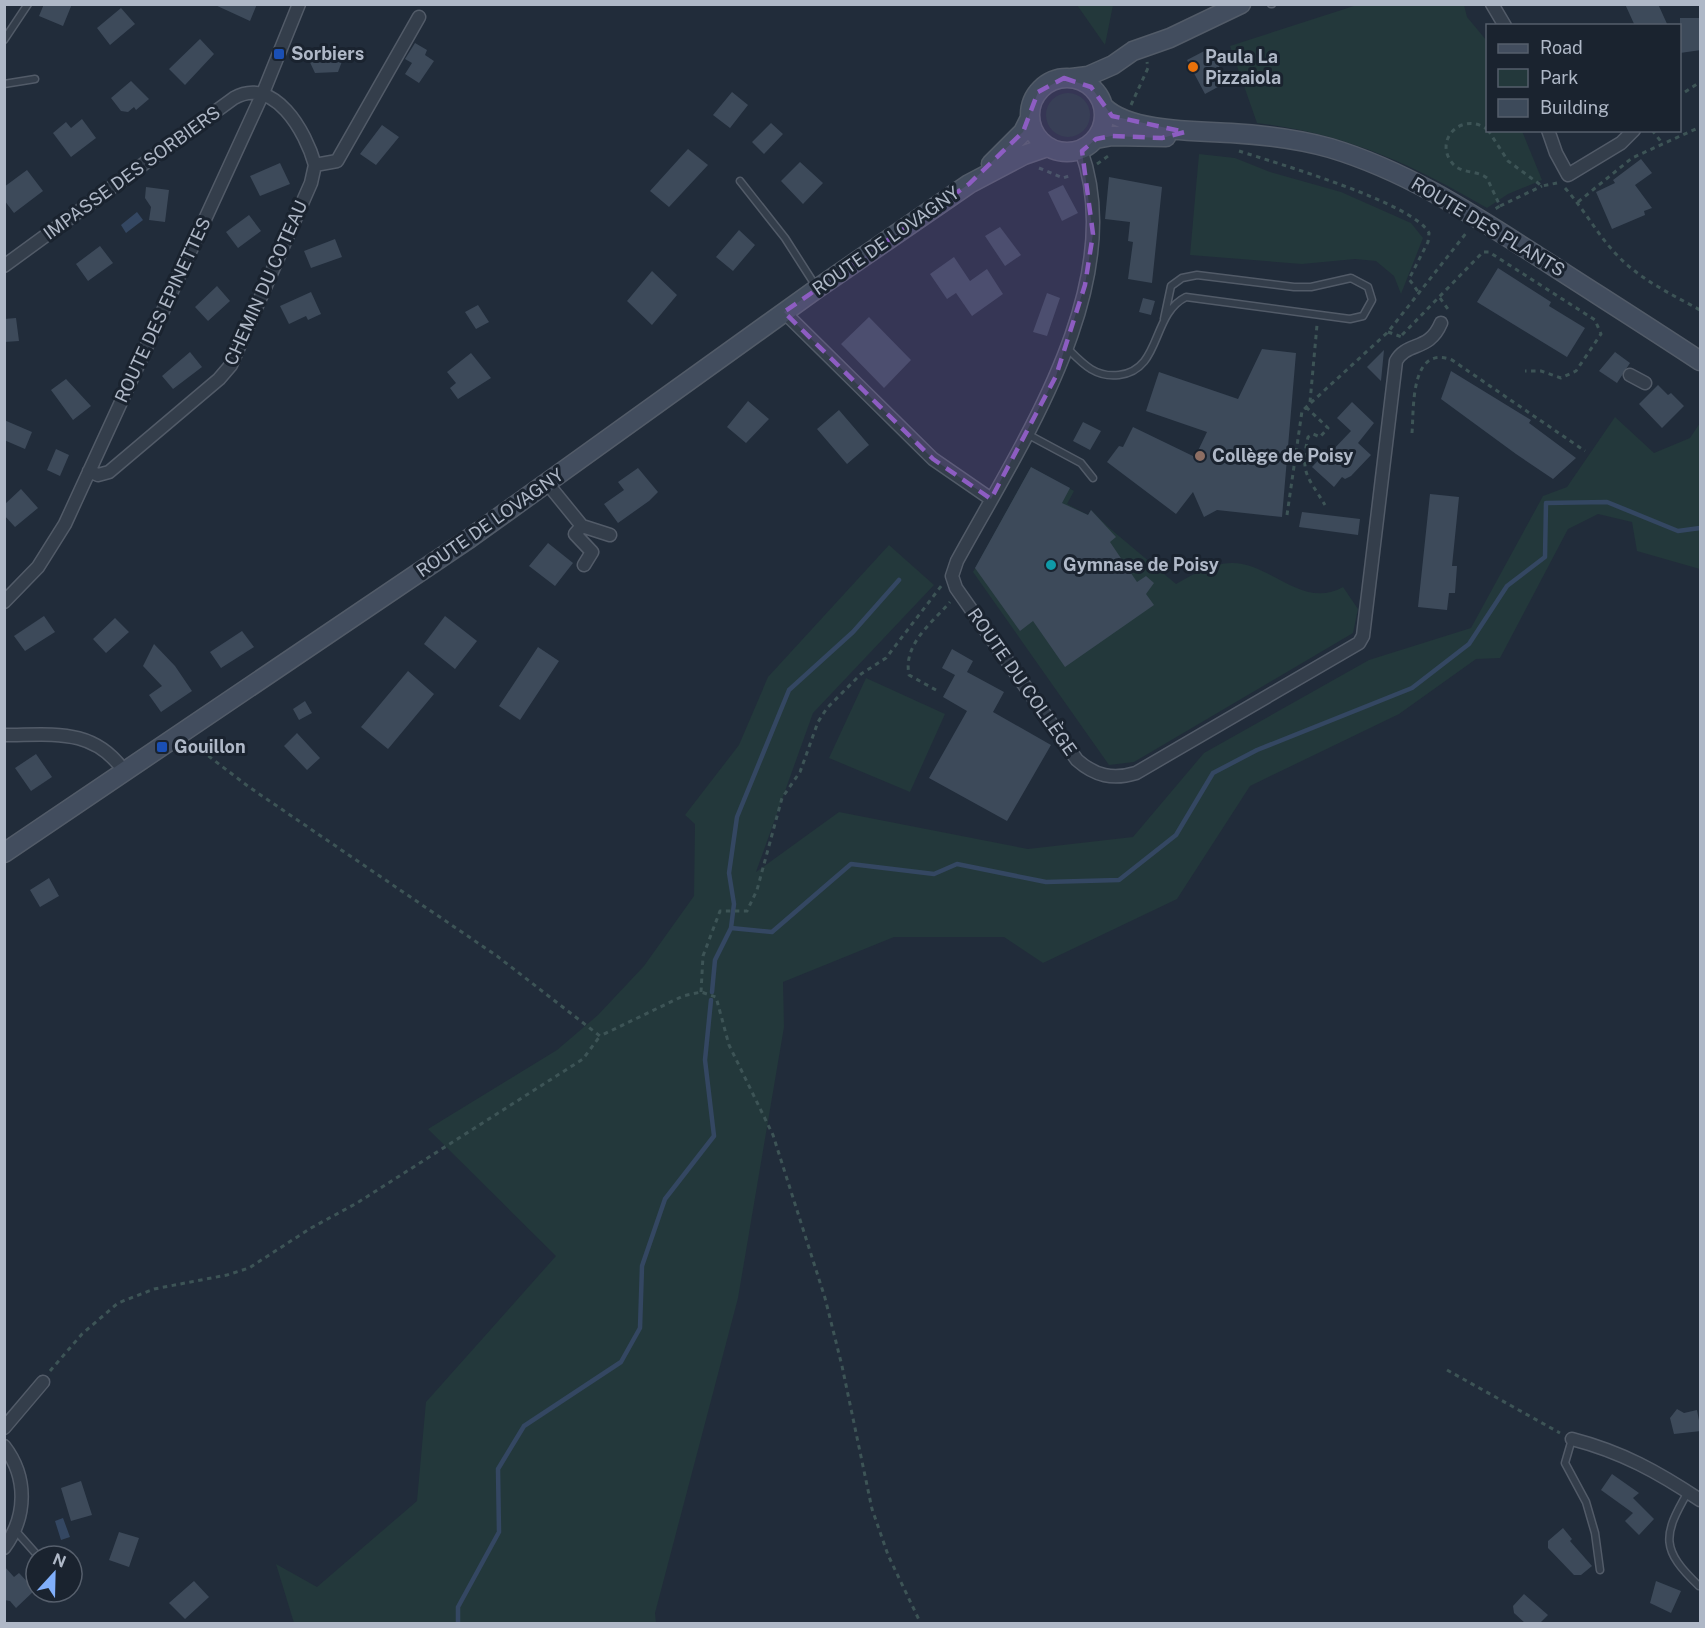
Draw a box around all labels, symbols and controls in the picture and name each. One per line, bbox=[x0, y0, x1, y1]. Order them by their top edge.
legend bbox=[1486, 24, 1681, 132]
text: Road bbox=[1540, 37, 1583, 58]
place label: Sorbiers bbox=[291, 43, 364, 64]
place label: Paula La Pizzaiola bbox=[1205, 46, 1281, 88]
marker: Sorbiers bbox=[272, 47, 286, 61]
marker: Paula La Pizzaiola bbox=[1186, 60, 1200, 74]
text: Park bbox=[1540, 67, 1578, 88]
text: Building bbox=[1540, 97, 1609, 118]
street label: IMPASSE DES SORBIERS bbox=[39, 101, 224, 244]
street label: ROUTE DES PLANTS bbox=[1408, 172, 1569, 281]
street label: ROUTE DE LOVAGNY bbox=[808, 182, 963, 299]
street label: CHEMIN DU COTEAU bbox=[220, 197, 311, 368]
street label: ROUTE DES EPINETTES bbox=[110, 214, 215, 406]
place label: Collège de Poisy bbox=[1212, 445, 1353, 466]
marker: Collège de Poisy bbox=[1193, 449, 1207, 463]
street label: ROUTE DE LOVAGNY bbox=[412, 464, 567, 581]
place label: Gymnase de Poisy bbox=[1063, 554, 1219, 575]
marker: Gymnase de Poisy bbox=[1044, 558, 1058, 572]
street label: ROUTE DU COLLÈGE bbox=[964, 603, 1082, 759]
place label: Gouillon bbox=[174, 736, 246, 757]
marker: Gouillon bbox=[155, 740, 169, 754]
north arrow bbox=[24, 1544, 84, 1604]
text: N bbox=[50, 1549, 69, 1572]

